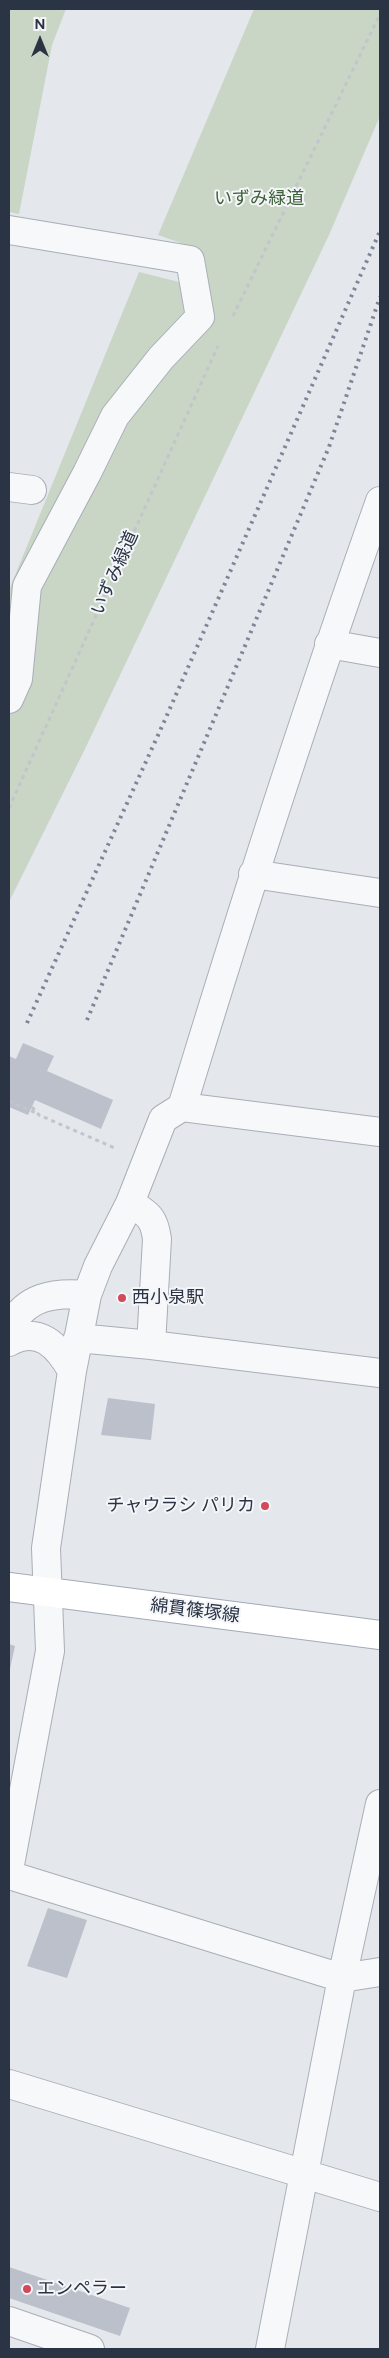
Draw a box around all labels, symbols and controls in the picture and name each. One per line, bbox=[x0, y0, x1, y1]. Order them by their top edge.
north arrow bbox=[15, 15, 65, 65]
text: N bbox=[35, 16, 45, 33]
park label: いずみ緑道 bbox=[214, 188, 304, 210]
street label: いずみ緑道 bbox=[87, 527, 143, 619]
place label: 西小泉駅 bbox=[132, 1287, 204, 1309]
marker: 西小泉駅 bbox=[116, 1292, 128, 1304]
place label: チャウラシ パリカ bbox=[107, 1495, 255, 1517]
marker: チャウラシ パリカ bbox=[259, 1500, 271, 1512]
street label: 綿貫篠塚線 bbox=[149, 1595, 241, 1627]
place label: エンペラー bbox=[37, 2278, 127, 2300]
marker: エンペラー bbox=[21, 2283, 33, 2295]

